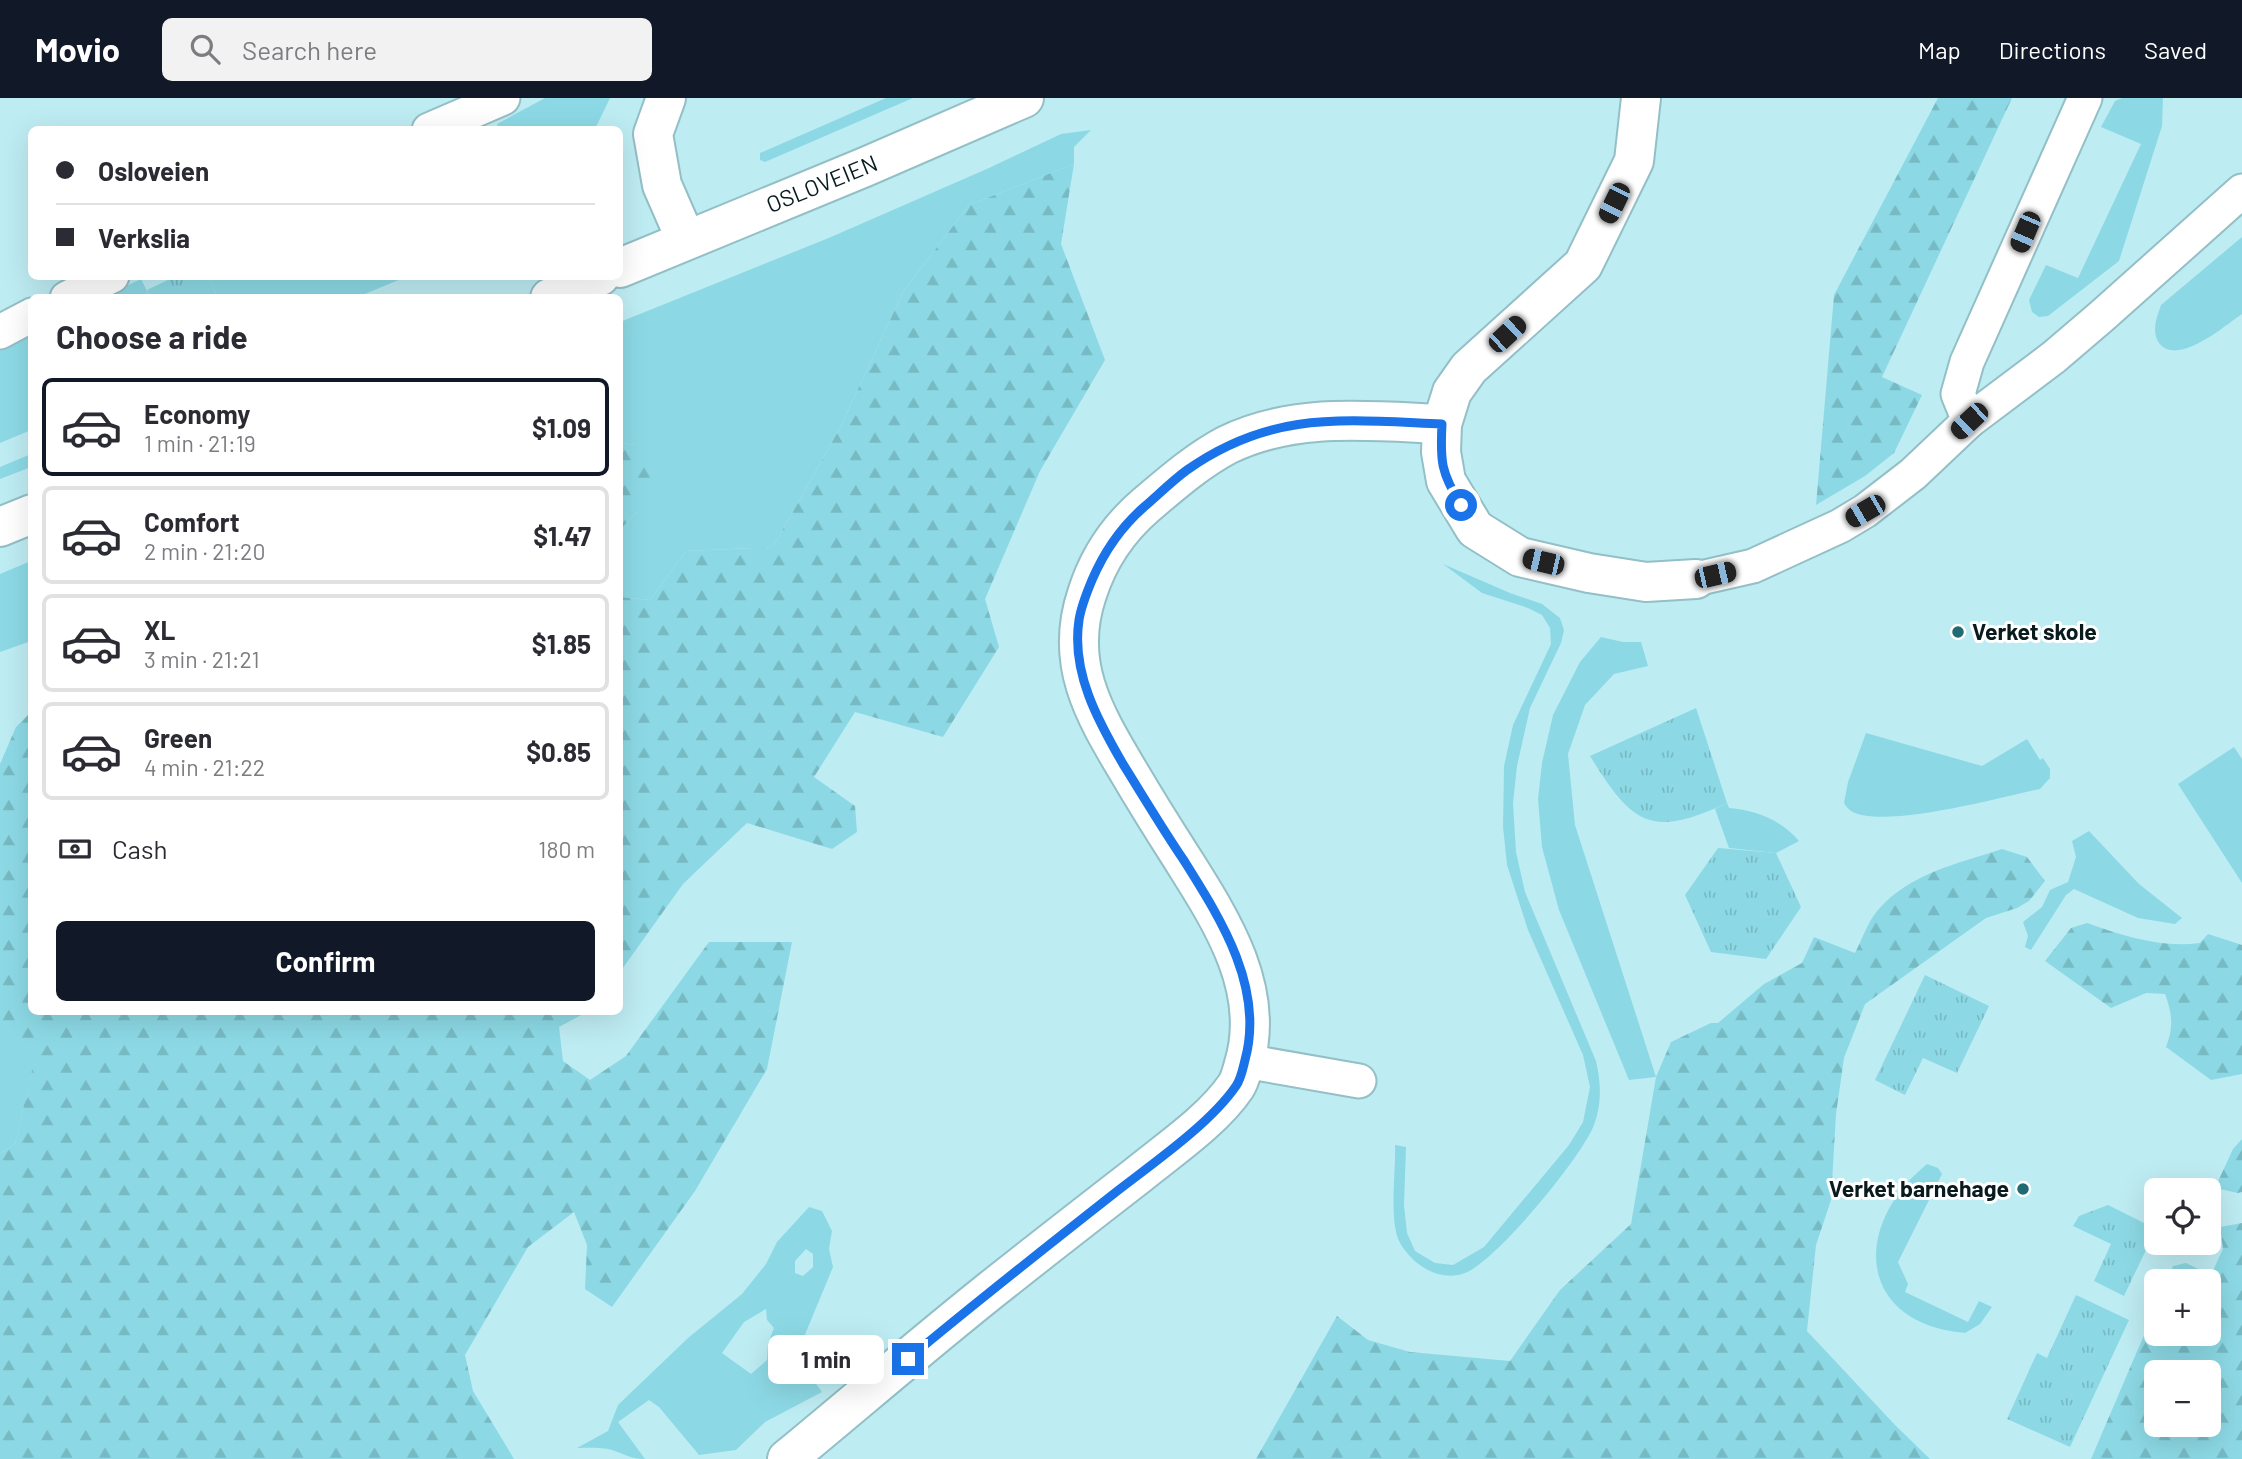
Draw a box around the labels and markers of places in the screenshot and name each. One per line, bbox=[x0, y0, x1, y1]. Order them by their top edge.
place label: Verket skole bbox=[1972, 617, 2097, 645]
marker: Verket skole bbox=[1950, 624, 1966, 640]
place label: Verket barnehage bbox=[1829, 1174, 2009, 1202]
marker: Verket barnehage bbox=[2015, 1181, 2031, 1197]

